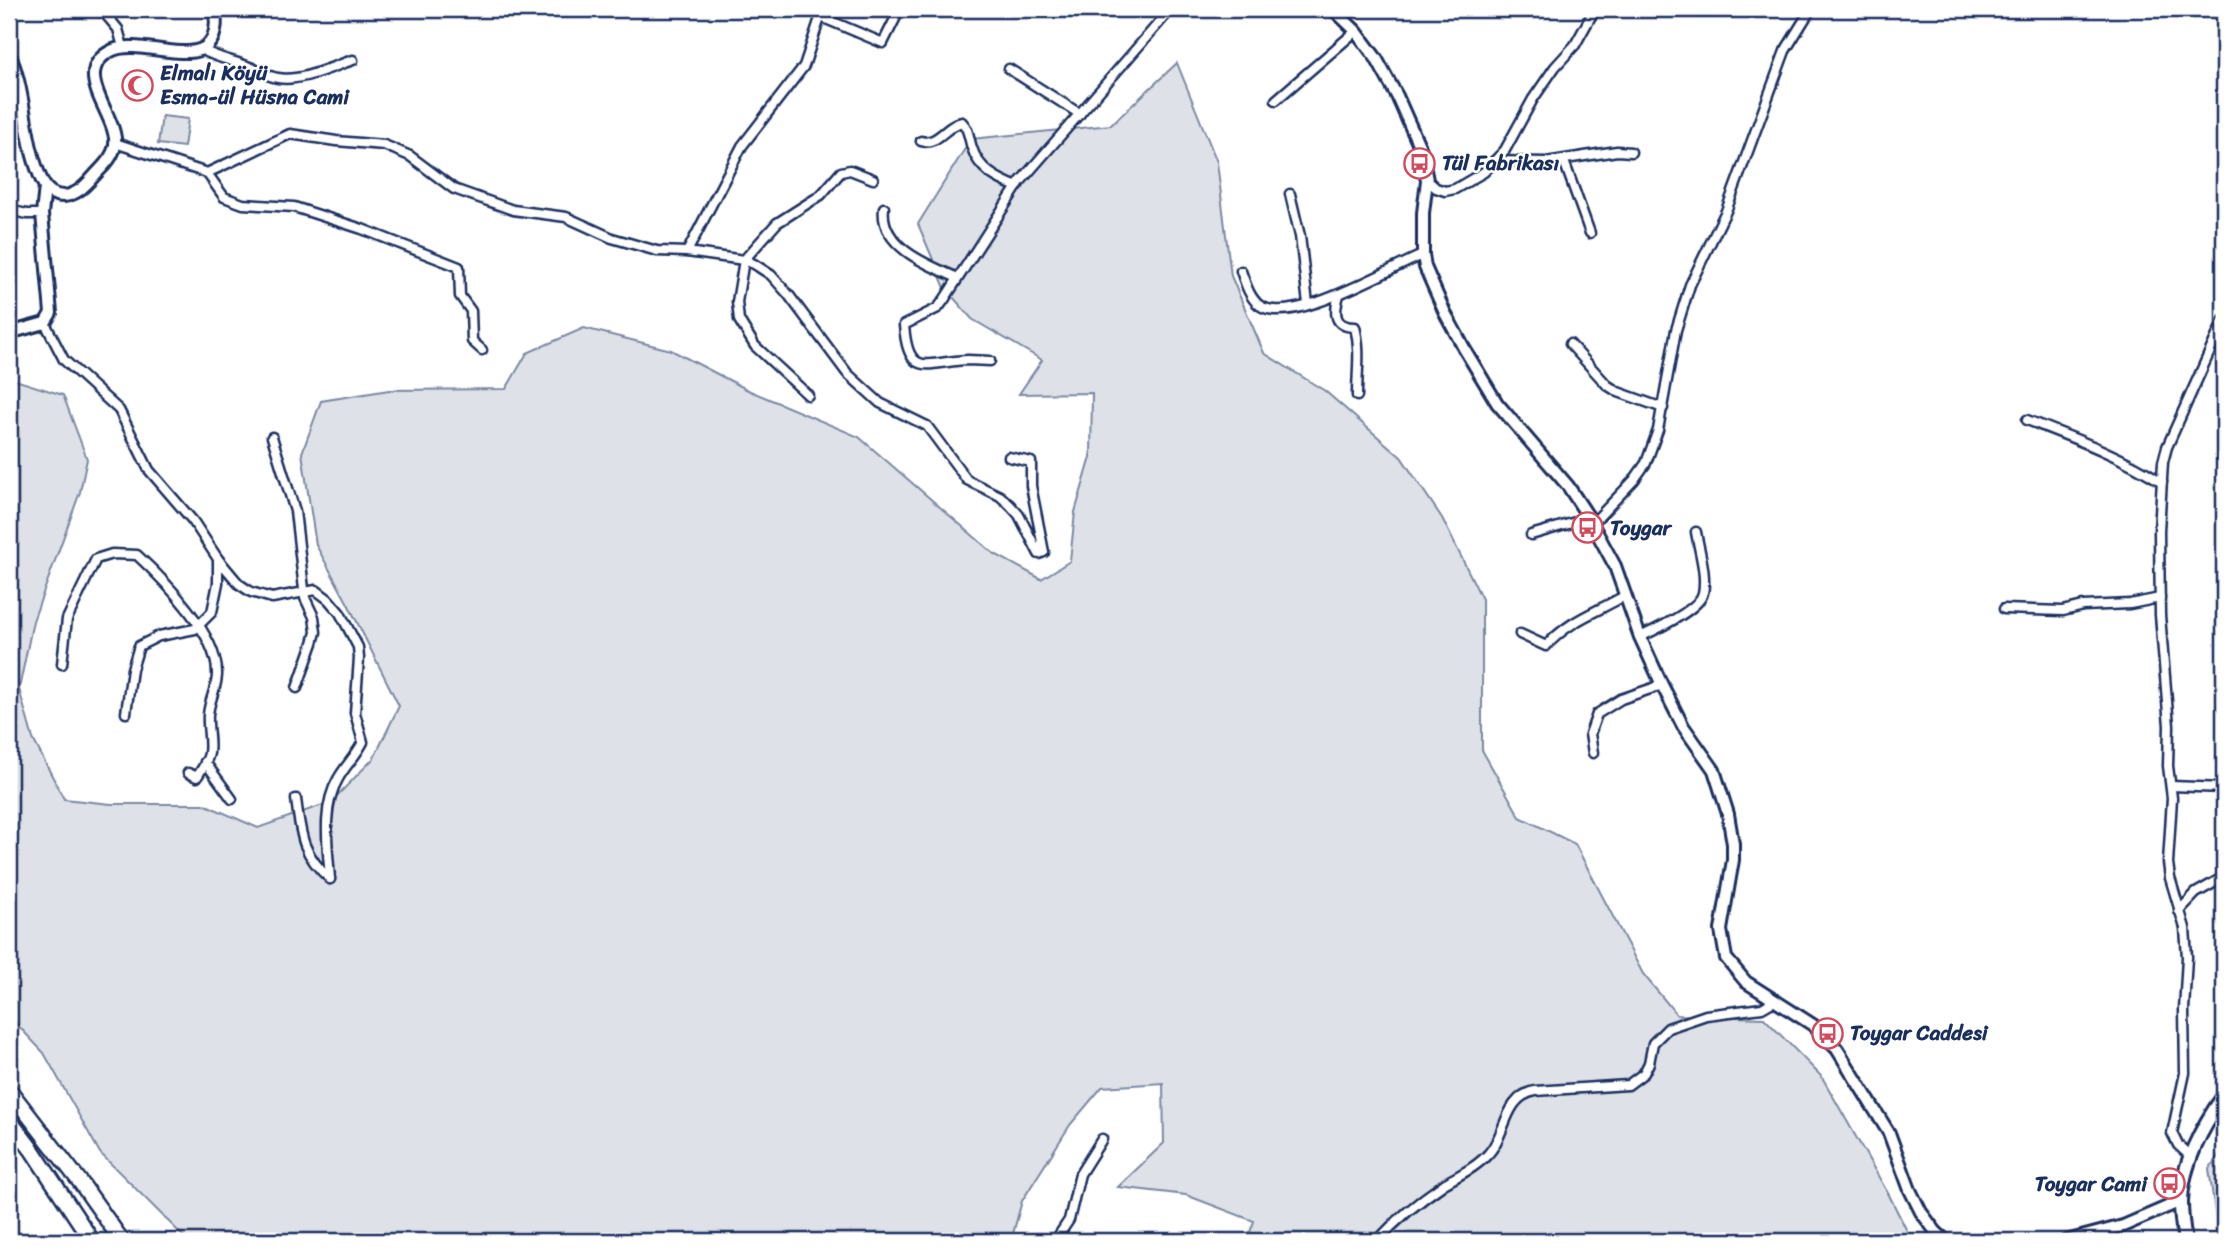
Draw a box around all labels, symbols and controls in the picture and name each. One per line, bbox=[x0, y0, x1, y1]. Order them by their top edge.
place label: Elmalı Köyü Esma-ül Hüsna Cami bbox=[160, 54, 350, 116]
mosque icon: Elmalı Köyü Esma-ül Hüsna Cami bbox=[120, 68, 154, 102]
place label: Tül Fabrikası bbox=[1442, 144, 1559, 182]
bus stop icon: Tül Fabrikası bbox=[1402, 146, 1436, 180]
place label: Toygar bbox=[1610, 509, 1672, 547]
bus stop icon: Toygar bbox=[1570, 511, 1604, 545]
place label: Toygar Caddesi bbox=[1850, 1014, 1989, 1052]
bus stop icon: Toygar Caddesi bbox=[1810, 1016, 1844, 1050]
place label: Toygar Cami bbox=[2035, 1165, 2148, 1203]
bus stop icon: Toygar Cami bbox=[2153, 1167, 2187, 1201]

